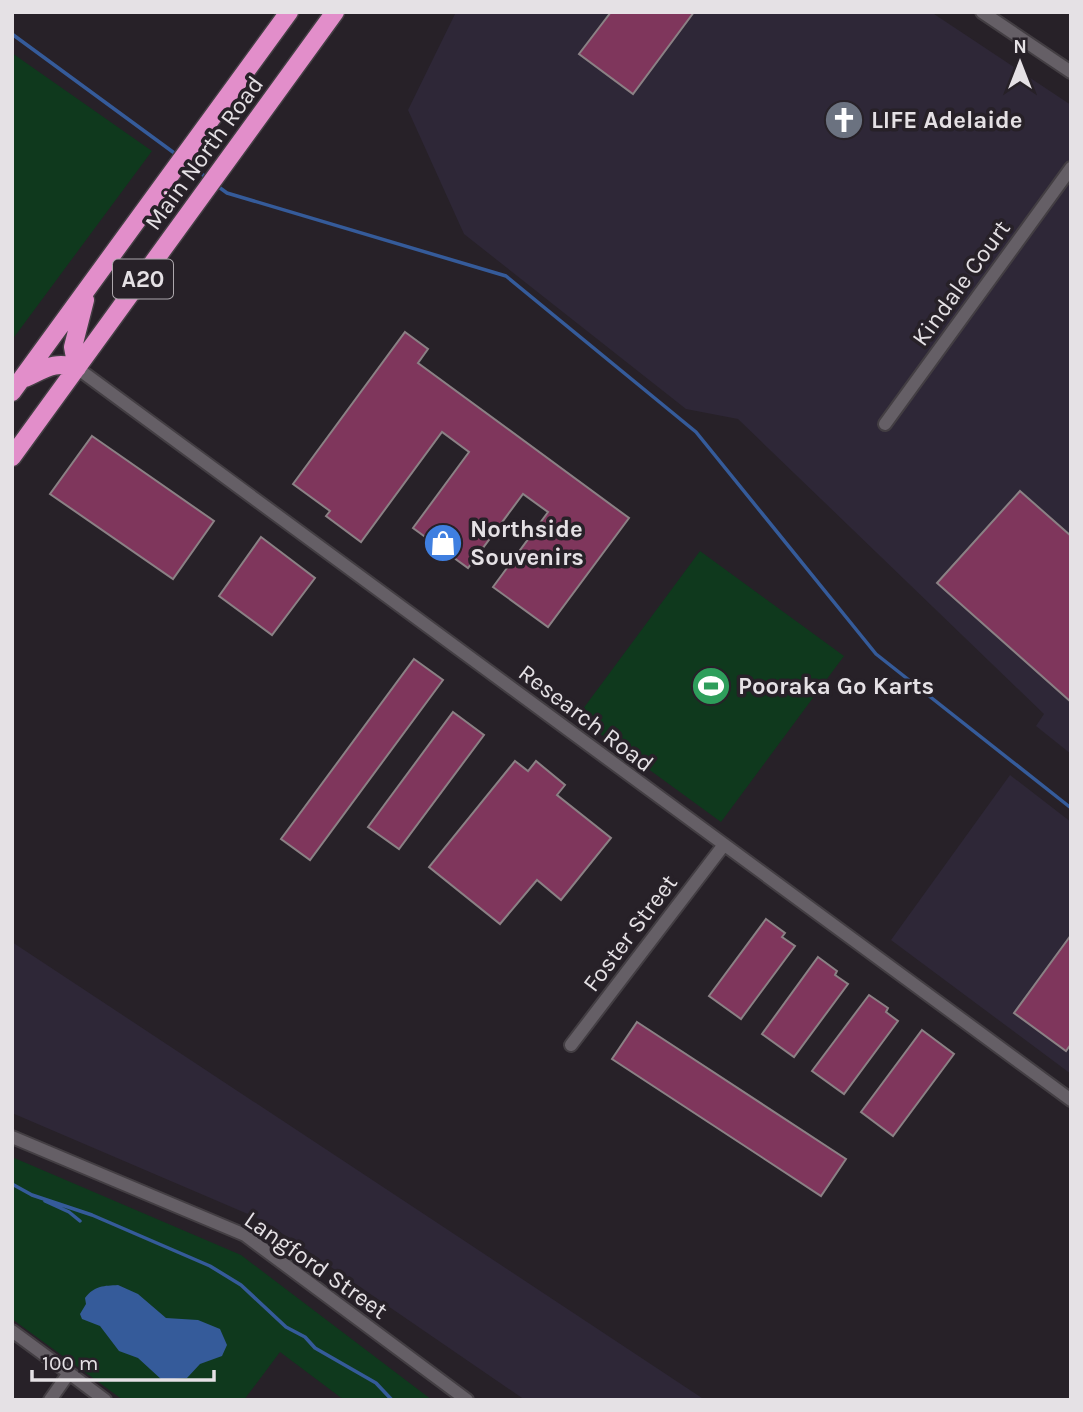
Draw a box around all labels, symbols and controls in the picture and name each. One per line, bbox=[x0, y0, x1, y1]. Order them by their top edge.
north arrow bbox=[985, 28, 1055, 98]
text: N bbox=[1013, 36, 1027, 58]
street label: Main North Road bbox=[139, 71, 269, 235]
church icon: LIFE Adelaide bbox=[823, 99, 865, 141]
place label: LIFE Adelaide bbox=[871, 106, 1023, 134]
street label: Kindale Court bbox=[906, 215, 1016, 351]
road number: A20 bbox=[113, 260, 173, 298]
place label: Northside Souvenirs bbox=[470, 515, 584, 571]
shop icon: Northside Souvenirs bbox=[422, 522, 464, 564]
street label: Research Road bbox=[513, 658, 659, 778]
sports icon: Pooraka Go Karts bbox=[690, 665, 732, 707]
place label: Pooraka Go Karts bbox=[738, 672, 934, 700]
street label: Foster Street bbox=[577, 869, 683, 997]
street label: Langford Street bbox=[239, 1205, 393, 1325]
scale bar bbox=[32, 1338, 214, 1382]
text: 100 m bbox=[42, 1351, 99, 1375]

